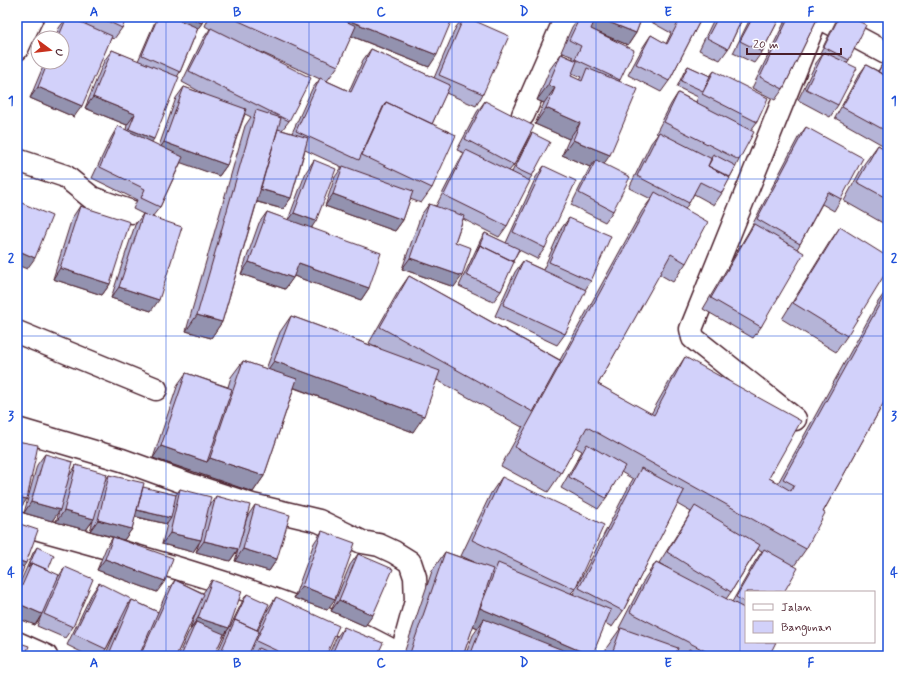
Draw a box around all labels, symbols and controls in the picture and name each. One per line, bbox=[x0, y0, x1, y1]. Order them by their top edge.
text: A bbox=[90, 4, 98, 21]
text: B bbox=[233, 4, 242, 21]
text: C bbox=[376, 4, 386, 21]
text: D bbox=[520, 4, 529, 21]
text: E bbox=[664, 4, 672, 21]
text: F bbox=[808, 4, 815, 21]
north arrow bbox=[30, 30, 70, 70]
scale bar bbox=[747, 30, 841, 56]
text: 20 m bbox=[753, 37, 779, 53]
text: U bbox=[51, 47, 66, 58]
text: 1 bbox=[8, 93, 14, 110]
text: 1 bbox=[891, 93, 897, 110]
text: 2 bbox=[8, 250, 15, 267]
text: 2 bbox=[891, 250, 898, 267]
text: 3 bbox=[8, 408, 14, 425]
text: 3 bbox=[891, 408, 897, 425]
text: 4 bbox=[7, 565, 15, 582]
text: 4 bbox=[890, 565, 898, 582]
legend bbox=[745, 591, 875, 643]
text: Jalan bbox=[781, 600, 813, 616]
text: Bangunan bbox=[781, 620, 832, 636]
text: A bbox=[90, 655, 98, 672]
text: B bbox=[233, 655, 242, 672]
text: C bbox=[376, 655, 386, 672]
text: D bbox=[520, 655, 529, 672]
text: E bbox=[664, 655, 672, 672]
text: F bbox=[808, 655, 815, 672]

